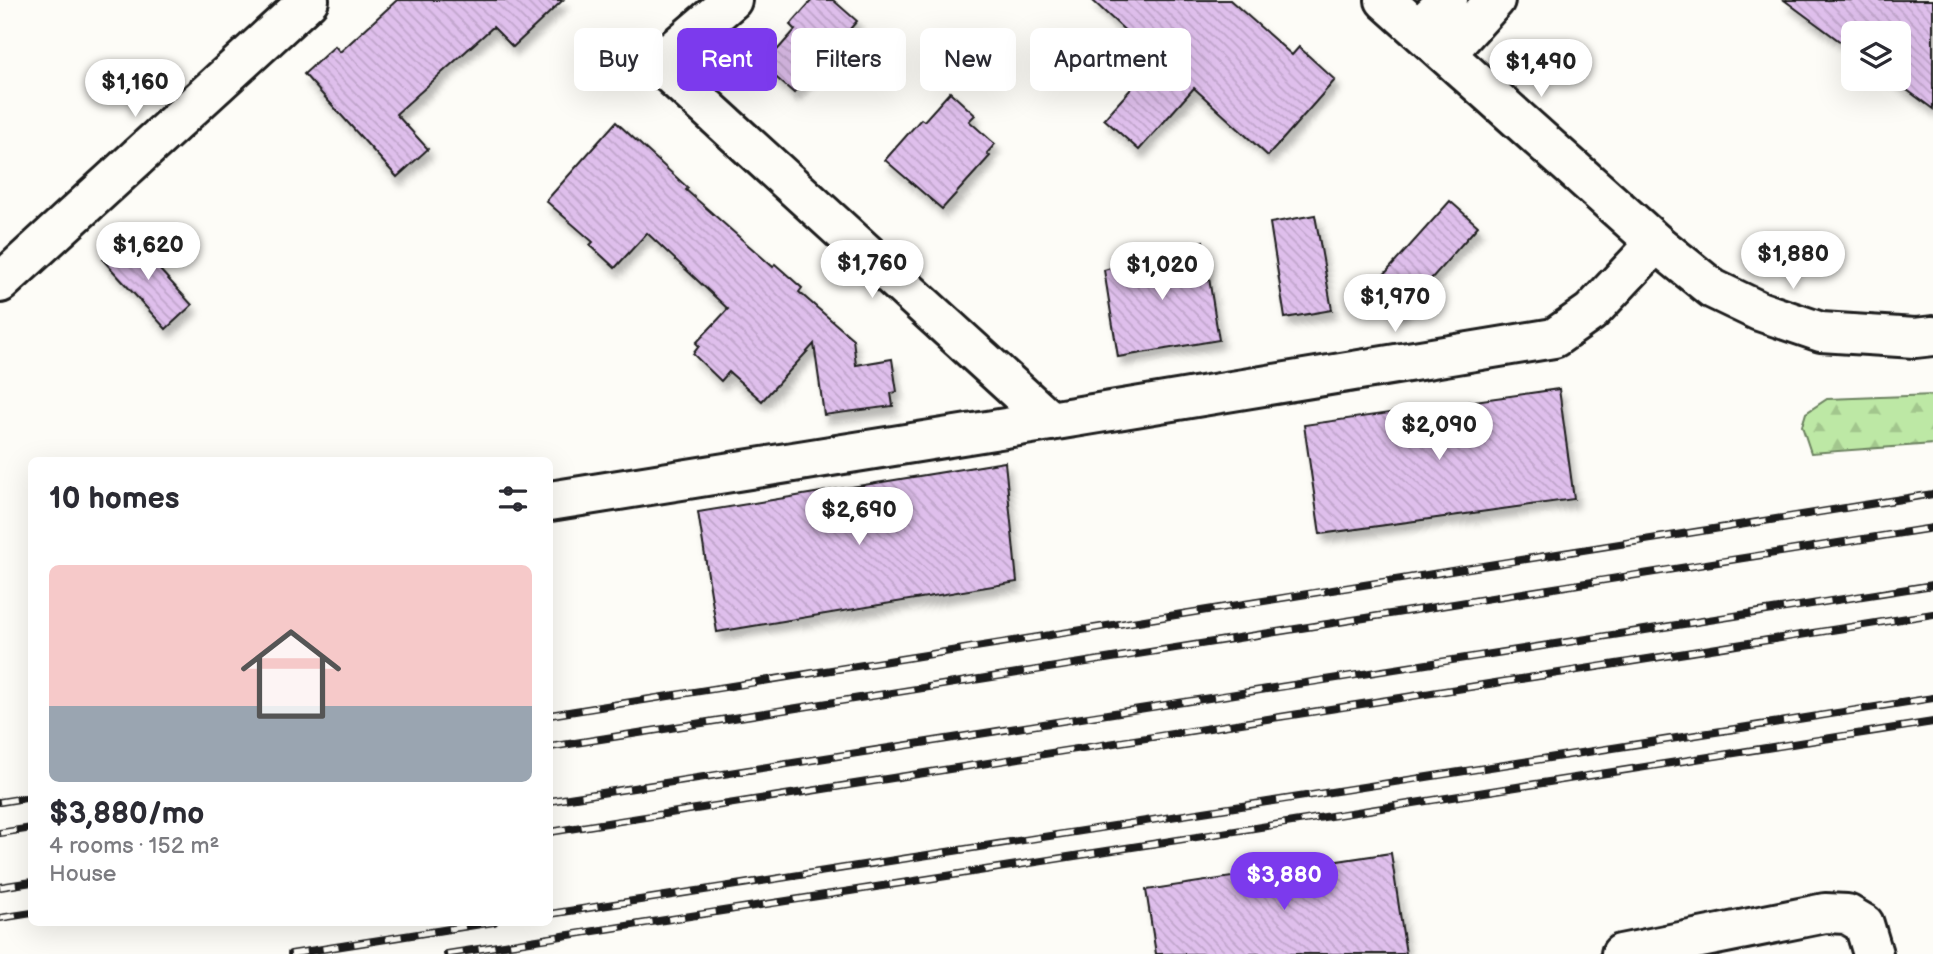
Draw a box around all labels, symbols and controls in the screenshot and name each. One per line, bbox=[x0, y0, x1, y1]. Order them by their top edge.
map controls bbox=[1841, 21, 1911, 91]
button: layers bbox=[1841, 21, 1911, 91]
chip: Buy bbox=[574, 28, 663, 91]
chip: Rent bbox=[677, 28, 777, 91]
chip: Filters bbox=[791, 28, 906, 91]
chip: New bbox=[920, 28, 1016, 91]
chip: Apartment bbox=[1030, 28, 1191, 91]
pin: $1,490 bbox=[1484, 40, 1598, 99]
text: $1,490 bbox=[1505, 48, 1577, 76]
pin: $1,160 bbox=[78, 60, 192, 119]
text: $1,160 bbox=[101, 68, 169, 96]
pin: $1,620 bbox=[91, 222, 205, 282]
text: $1,620 bbox=[112, 231, 184, 259]
pin: $1,880 bbox=[1736, 232, 1850, 291]
pin: $1,760 bbox=[815, 240, 929, 300]
text: $1,880 bbox=[1757, 240, 1829, 268]
pin: $1,020 bbox=[1105, 243, 1219, 302]
text: $1,760 bbox=[837, 249, 907, 277]
text: $1,020 bbox=[1126, 251, 1198, 279]
pin: $1,970 bbox=[1338, 274, 1452, 334]
text: $1,970 bbox=[1360, 283, 1430, 311]
pin: $2,090 bbox=[1382, 402, 1496, 462]
text: $2,090 bbox=[1401, 411, 1477, 439]
icon: filters bbox=[494, 480, 532, 518]
text: 10 homes bbox=[49, 481, 180, 517]
pin: $2,690 bbox=[802, 488, 916, 547]
text: $2,690 bbox=[821, 496, 897, 524]
icon: home bbox=[228, 611, 354, 737]
text: $3,880/mo bbox=[49, 796, 204, 832]
text: 4 rooms · 152 m² bbox=[49, 832, 219, 860]
pin: $3,880 bbox=[1227, 852, 1341, 912]
text: House bbox=[49, 860, 116, 888]
text: $3,880 bbox=[1246, 861, 1322, 889]

